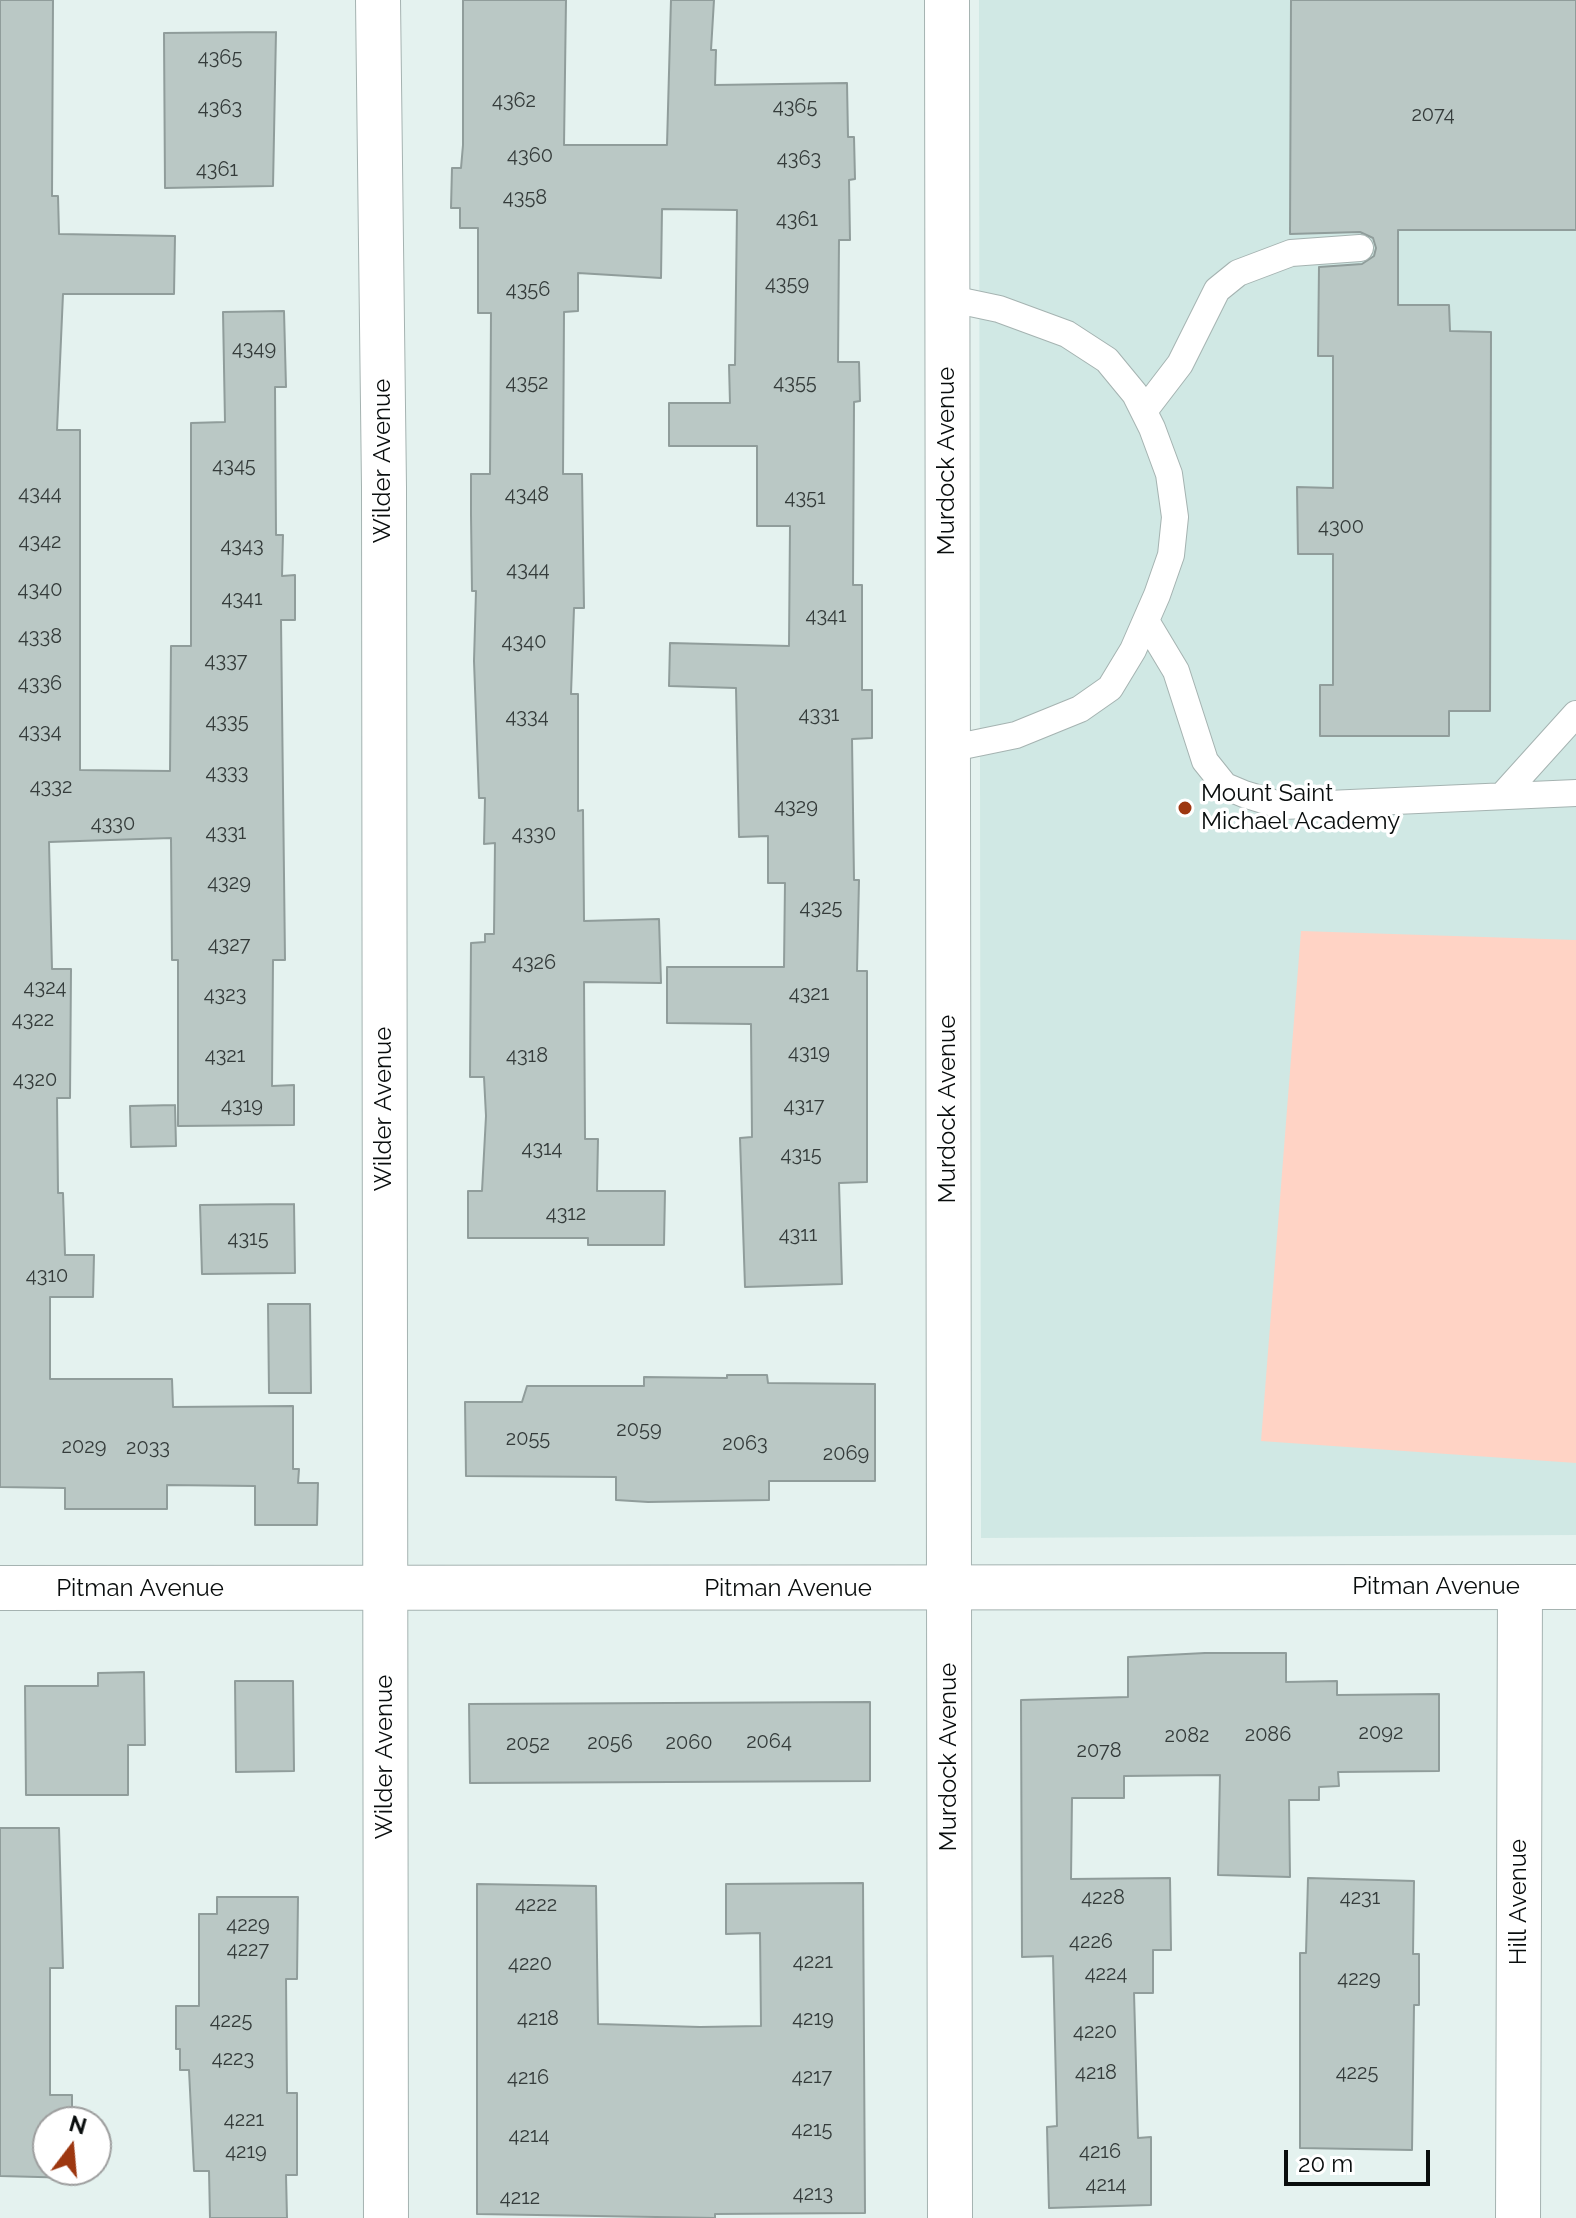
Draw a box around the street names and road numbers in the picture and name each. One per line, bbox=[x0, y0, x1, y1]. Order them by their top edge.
street label: Murdock Avenue bbox=[933, 367, 961, 555]
street label: Wilder Avenue bbox=[369, 379, 397, 543]
street label: Murdock Avenue bbox=[934, 1015, 962, 1203]
street label: Wilder Avenue bbox=[370, 1027, 398, 1191]
street label: Pitman Avenue bbox=[1352, 1573, 1520, 1601]
street label: Pitman Avenue bbox=[56, 1575, 224, 1603]
street label: Pitman Avenue bbox=[704, 1575, 872, 1603]
street label: Murdock Avenue bbox=[935, 1663, 963, 1851]
street label: Wilder Avenue bbox=[371, 1675, 399, 1839]
street label: Hill Avenue bbox=[1505, 1839, 1533, 1965]

